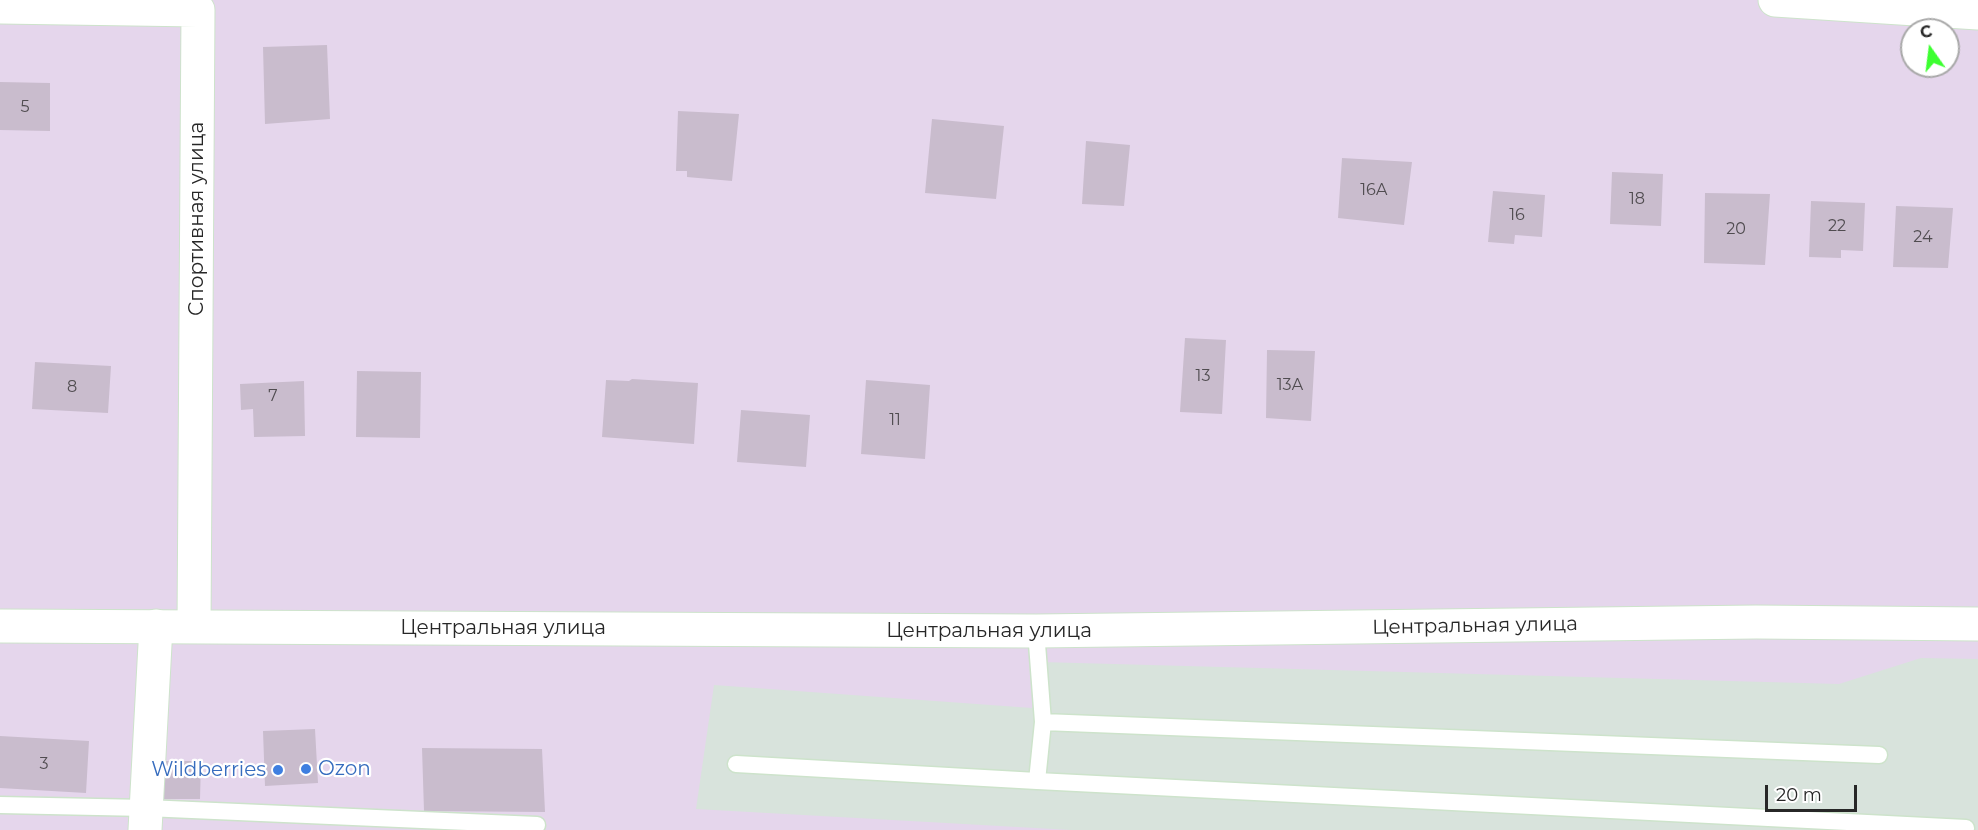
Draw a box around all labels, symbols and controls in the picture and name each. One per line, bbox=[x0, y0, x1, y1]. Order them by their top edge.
north arrow bbox=[1900, 18, 1960, 78]
text: С bbox=[1918, 21, 1934, 43]
house number: 5 bbox=[20, 97, 30, 117]
street label: Спортивная улица bbox=[185, 122, 209, 316]
house number: 16А bbox=[1360, 180, 1388, 200]
house number: 18 bbox=[1629, 189, 1645, 209]
house number: 16 bbox=[1509, 205, 1525, 225]
house number: 22 bbox=[1828, 216, 1846, 236]
house number: 20 bbox=[1726, 219, 1746, 239]
house number: 24 bbox=[1913, 227, 1933, 247]
house number: 13 bbox=[1196, 366, 1210, 386]
house number: 13А bbox=[1277, 375, 1303, 395]
house number: 8 bbox=[67, 377, 77, 397]
house number: 7 bbox=[268, 386, 278, 406]
house number: 11 bbox=[889, 410, 901, 430]
street label: Центральная улица bbox=[1372, 612, 1578, 640]
street label: Центральная улица bbox=[400, 616, 606, 640]
street label: Центральная улица bbox=[886, 619, 1092, 643]
house number: 3 bbox=[39, 754, 49, 774]
place label: Ozon bbox=[318, 757, 371, 781]
place label: Wildberries bbox=[151, 758, 266, 782]
marker: Ozon bbox=[299, 762, 313, 776]
marker: Wildberries bbox=[271, 763, 285, 777]
scale bar bbox=[1768, 773, 1860, 811]
text: 20 m bbox=[1776, 784, 1822, 806]

